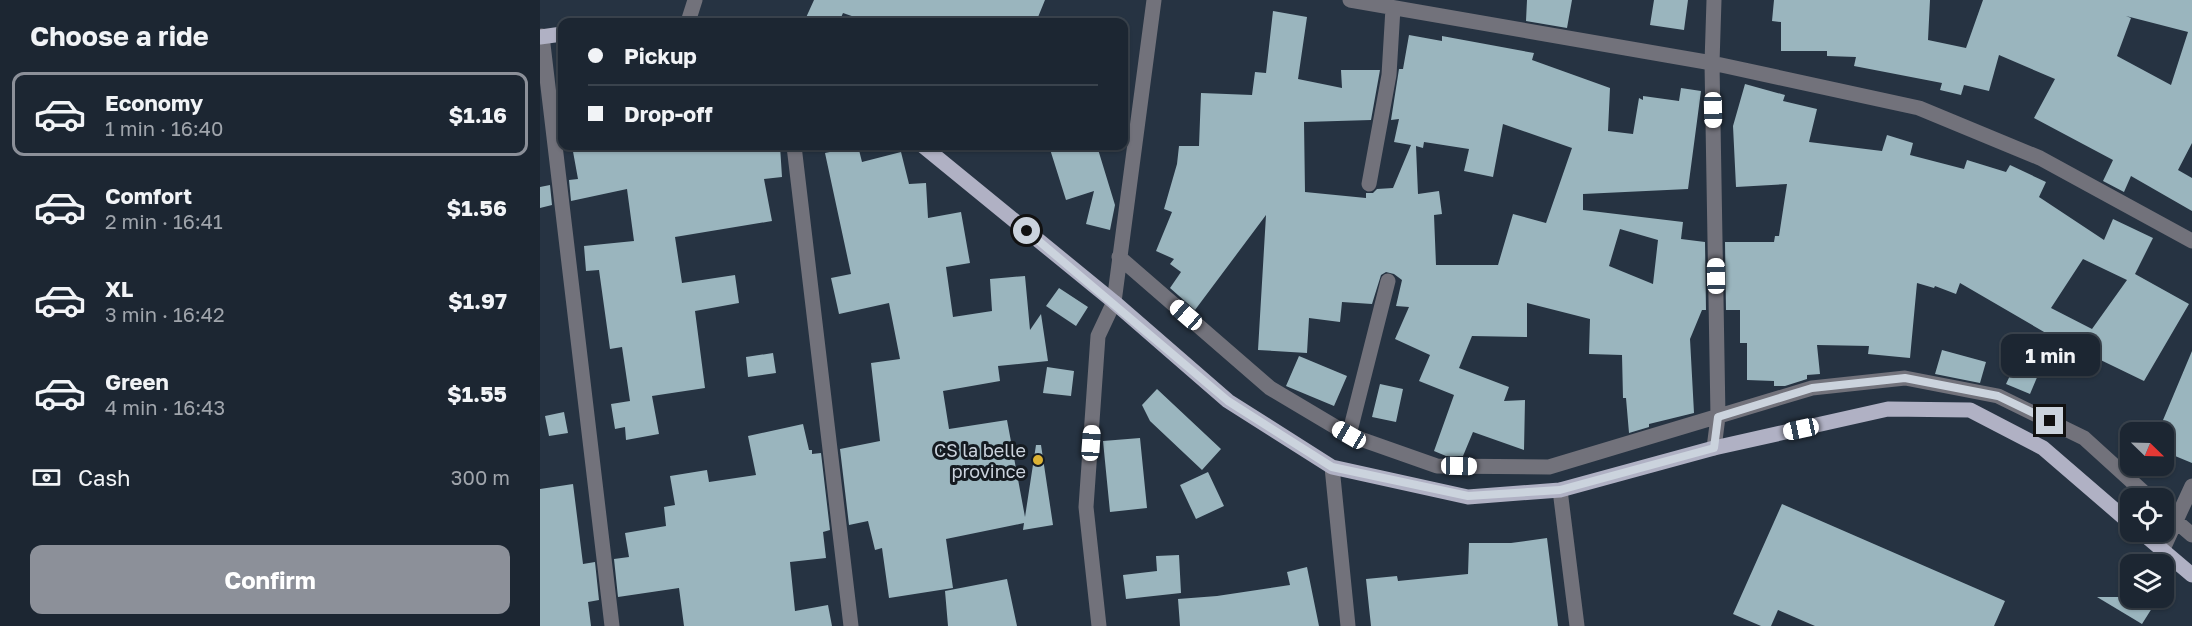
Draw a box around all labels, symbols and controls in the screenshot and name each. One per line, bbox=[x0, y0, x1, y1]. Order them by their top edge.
text: Choose a ride bbox=[30, 20, 209, 52]
text: Pickup bbox=[624, 42, 697, 69]
icon: car bbox=[33, 87, 87, 141]
text: Economy bbox=[105, 89, 203, 116]
car bbox=[1704, 92, 1722, 128]
text: Drop-off bbox=[624, 100, 713, 127]
text: $1.16 bbox=[449, 101, 507, 128]
text: 1 min · 16:40 bbox=[105, 116, 223, 140]
icon: car bbox=[33, 180, 87, 234]
text: Comfort bbox=[105, 182, 192, 209]
text: $1.56 bbox=[446, 194, 507, 221]
text: 2 min · 16:41 bbox=[105, 209, 223, 233]
route start bbox=[1013, 217, 1040, 244]
car bbox=[1707, 258, 1725, 294]
icon: car bbox=[33, 273, 87, 327]
text: XL bbox=[105, 275, 133, 302]
text: $1.97 bbox=[448, 287, 507, 314]
car bbox=[1167, 296, 1205, 334]
text: 3 min · 16:42 bbox=[105, 302, 225, 326]
callout: 1 min bbox=[2000, 334, 2099, 376]
text: 1 min bbox=[2025, 343, 2076, 367]
icon: car bbox=[33, 366, 87, 420]
text: Green bbox=[105, 368, 169, 395]
text: $1.55 bbox=[447, 380, 507, 407]
text: 4 min · 16:43 bbox=[105, 395, 225, 419]
route end bbox=[2036, 407, 2063, 434]
car bbox=[1782, 416, 1820, 442]
car bbox=[1329, 418, 1369, 452]
north arrow bbox=[2120, 422, 2174, 476]
map controls bbox=[2120, 422, 2174, 608]
car bbox=[1081, 424, 1101, 462]
place label: CS la belle province bbox=[934, 439, 1026, 482]
marker: CS la belle province bbox=[1031, 453, 1045, 467]
car bbox=[1441, 457, 1477, 475]
icon: cash bbox=[30, 461, 63, 494]
text: Cash bbox=[78, 464, 131, 491]
text: 300 m bbox=[451, 465, 510, 489]
button: locate bbox=[2120, 488, 2174, 542]
button: Confirm bbox=[30, 545, 510, 614]
button: layers bbox=[2120, 554, 2174, 608]

